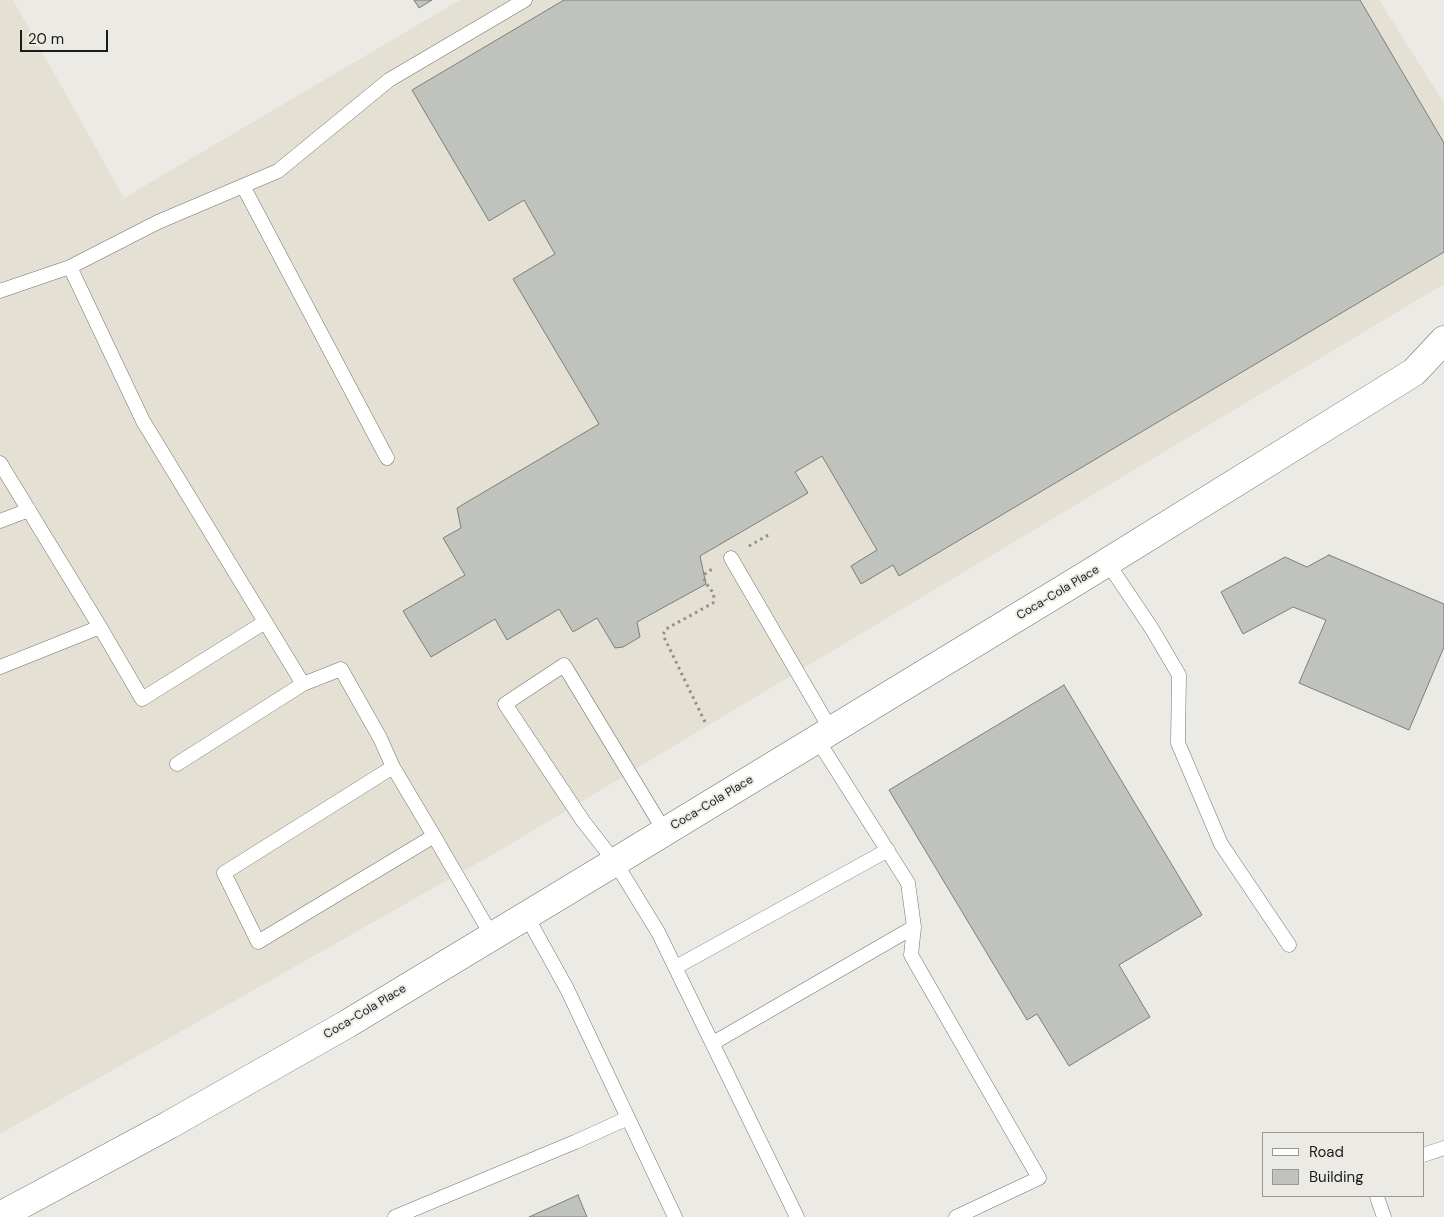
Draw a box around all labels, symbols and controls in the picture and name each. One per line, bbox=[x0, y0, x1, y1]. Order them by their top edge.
scale bar bbox=[22, 20, 110, 52]
text: 20 m bbox=[28, 29, 64, 49]
street label: Coca-Cola Place bbox=[1014, 563, 1102, 623]
street label: Coca-Cola Place bbox=[668, 773, 756, 833]
street label: Coca-Cola Place bbox=[321, 982, 409, 1042]
legend bbox=[1262, 1132, 1424, 1197]
text: Road bbox=[1309, 1142, 1344, 1162]
text: Building bbox=[1309, 1167, 1364, 1187]

